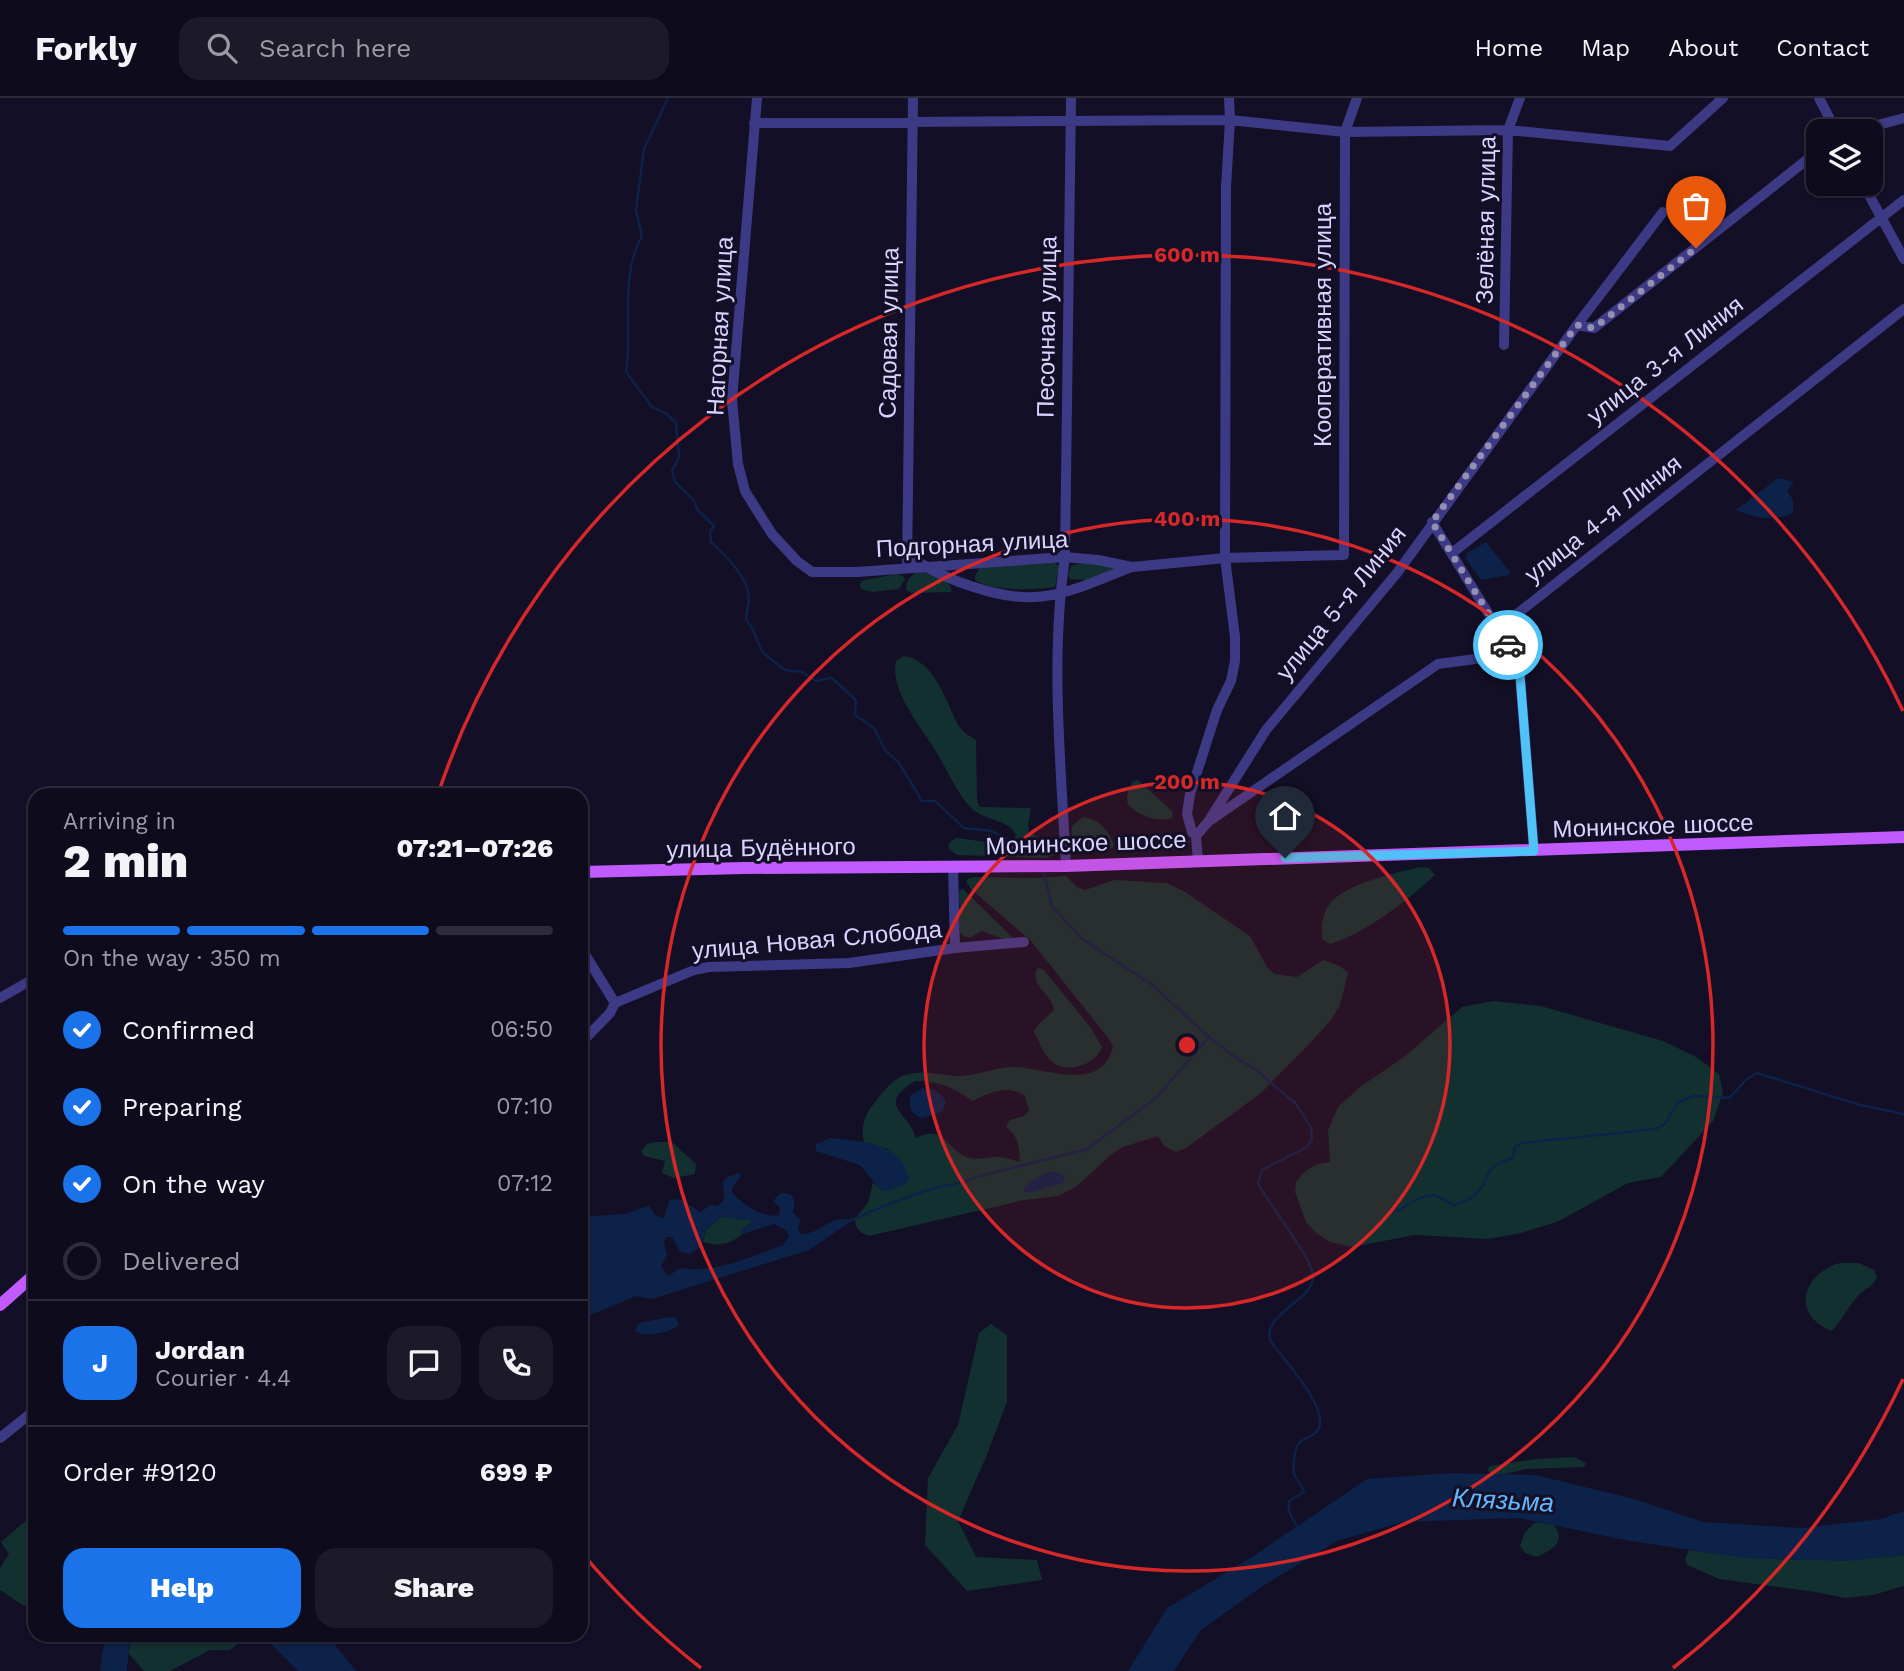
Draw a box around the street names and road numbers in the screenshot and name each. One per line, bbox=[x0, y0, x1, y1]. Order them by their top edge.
street label: Зелёная улица bbox=[1471, 135, 1501, 304]
street label: Кооперативная улица bbox=[1309, 202, 1337, 447]
street label: Нагорная улица bbox=[701, 235, 739, 416]
street label: Песочная улица bbox=[1031, 235, 1063, 418]
street label: Садовая улица bbox=[874, 246, 905, 419]
street label: улица 3-я Линия bbox=[1581, 290, 1749, 430]
street label: улица 4-я Линия bbox=[1519, 449, 1687, 589]
street label: улица 5-я Линия bbox=[1270, 520, 1412, 686]
street label: Подгорная улица bbox=[875, 525, 1070, 563]
street label: Монинское шоссе bbox=[1552, 808, 1754, 844]
street label: Монинское шоссе bbox=[985, 825, 1187, 861]
street label: улица Будённого bbox=[666, 832, 856, 864]
street label: улица Новая Слобода bbox=[691, 915, 944, 965]

